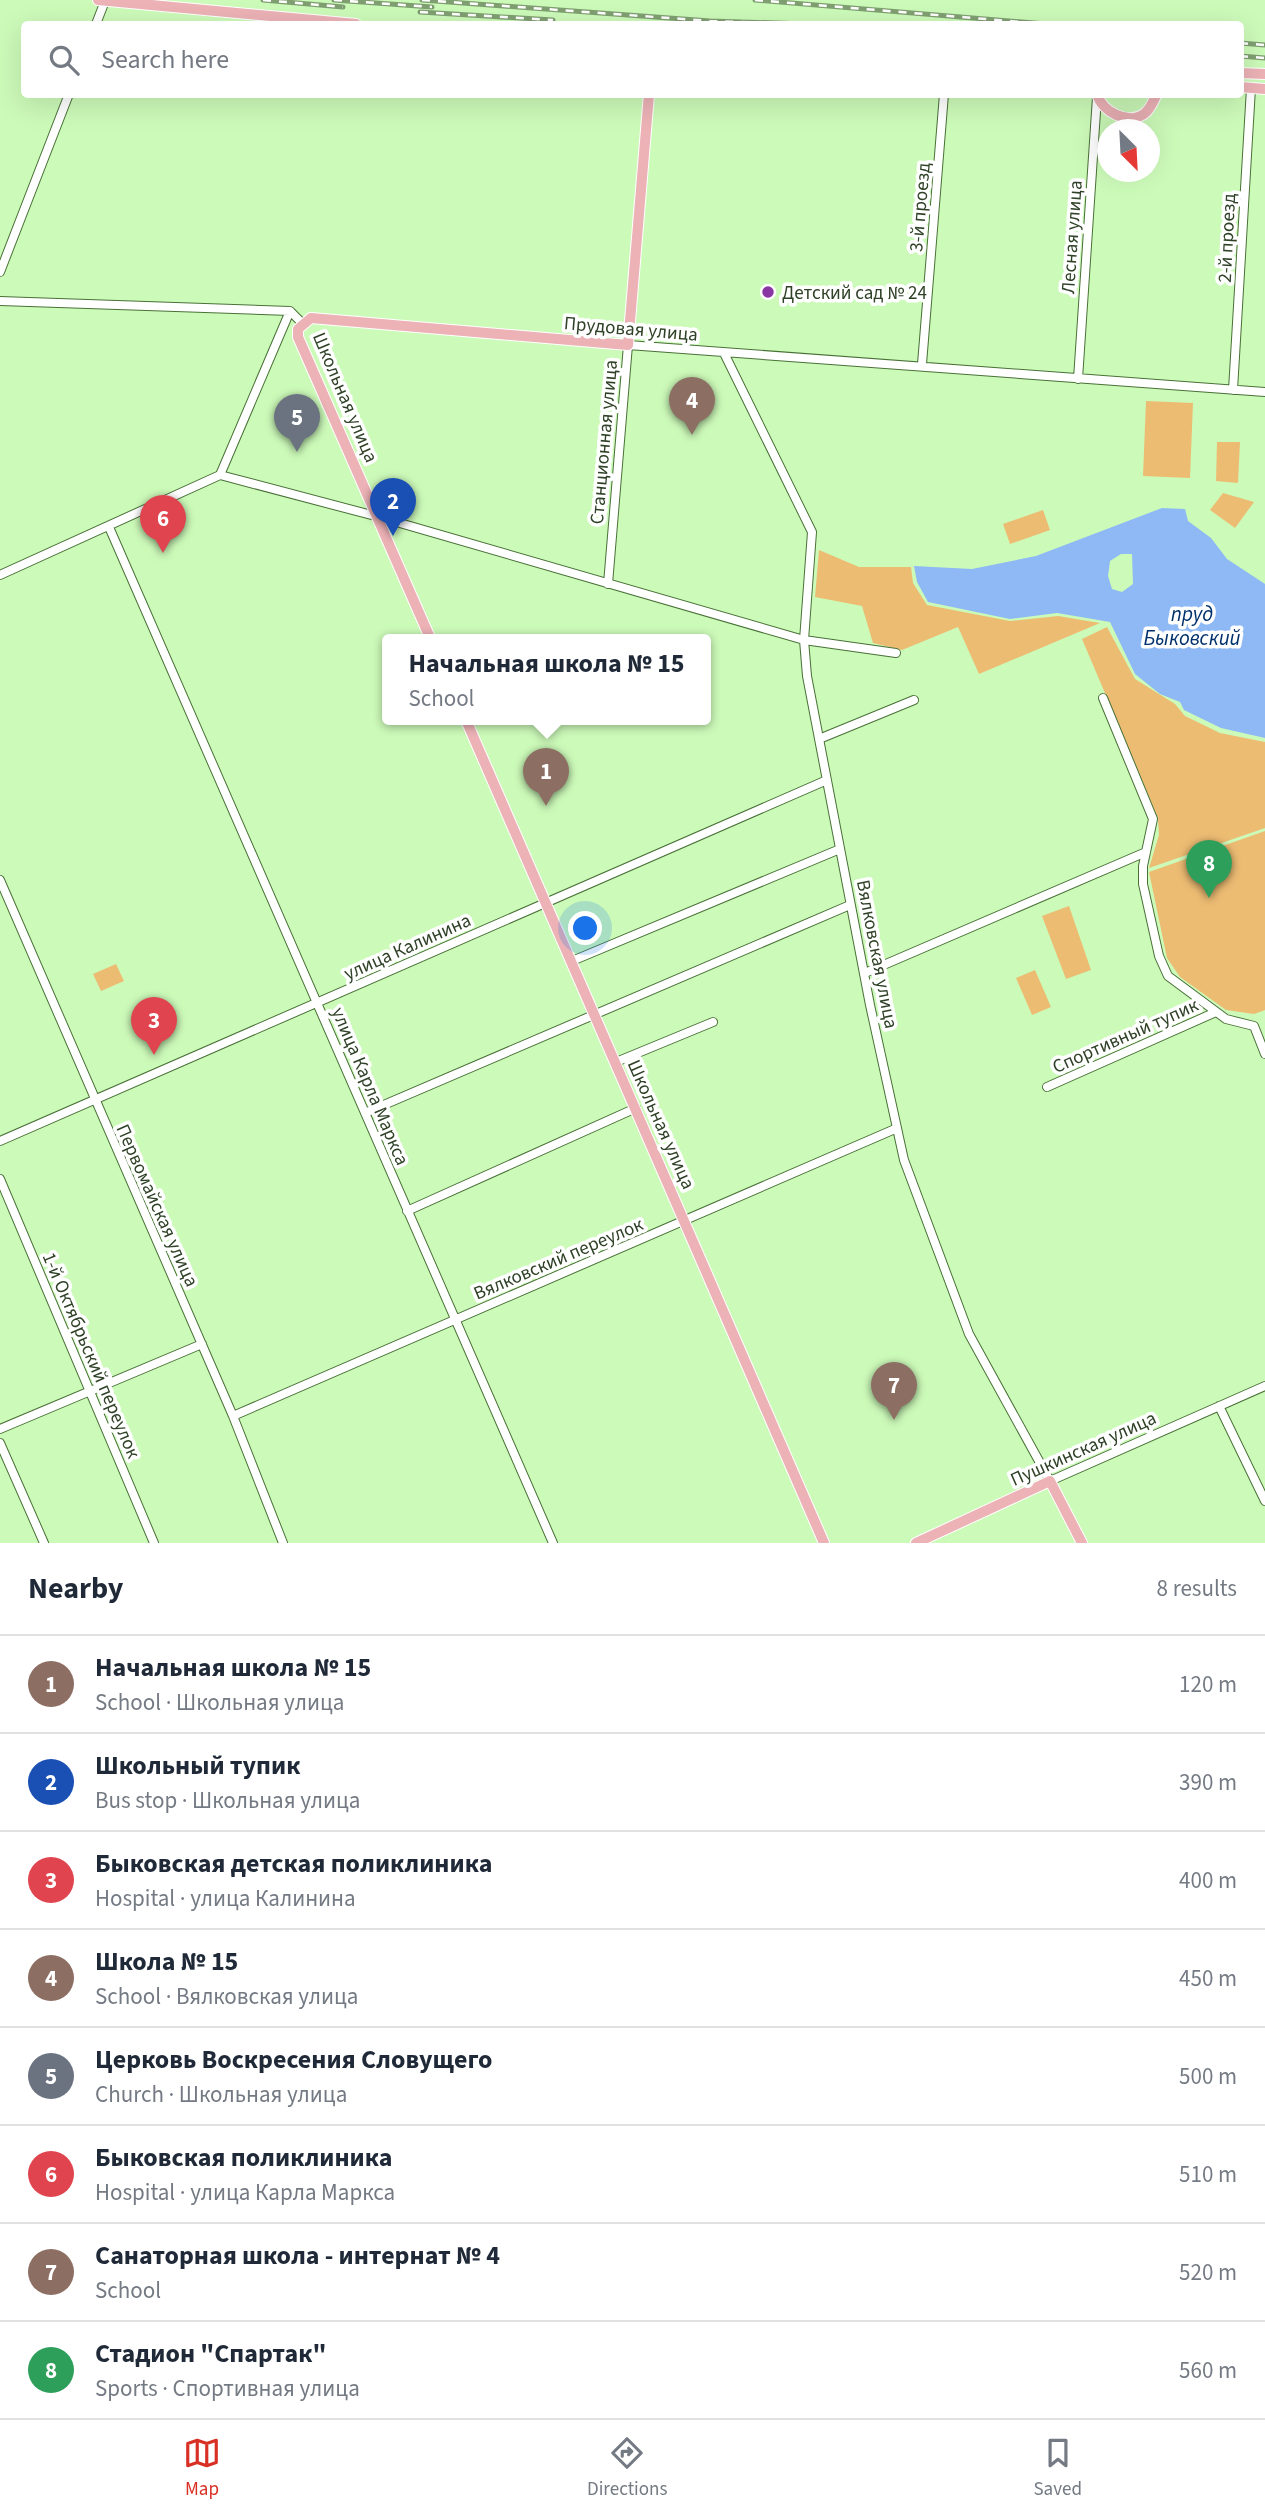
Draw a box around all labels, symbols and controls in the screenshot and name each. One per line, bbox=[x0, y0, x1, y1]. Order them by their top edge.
search box bbox=[21, 21, 1244, 98]
icon: search bbox=[45, 41, 83, 79]
text: Search here bbox=[101, 41, 229, 78]
north arrow bbox=[1097, 119, 1160, 182]
street label: 3-й проезд bbox=[903, 161, 938, 253]
street label: Лесная улица bbox=[1055, 179, 1090, 295]
street label: 2-й проезд bbox=[1212, 193, 1243, 283]
place label: Детский сад № 24 bbox=[782, 280, 927, 307]
marker: Детский сад № 24 bbox=[760, 284, 776, 300]
street label: Прудовая улица bbox=[563, 310, 699, 349]
street label: Школьная улица bbox=[305, 328, 384, 467]
street label: Станционная улица bbox=[584, 359, 625, 525]
pin: 4 bbox=[669, 377, 715, 435]
pin: 5 bbox=[274, 394, 320, 452]
pin: 2 bbox=[370, 478, 416, 536]
pin: 6 bbox=[140, 495, 186, 553]
water label: пруд Быковский bbox=[1143, 599, 1241, 653]
popup bbox=[382, 634, 711, 725]
text: Начальная школа № 15 bbox=[408, 645, 685, 682]
text: School bbox=[408, 682, 474, 715]
pin: 1 bbox=[523, 748, 569, 806]
pin: 8 bbox=[1186, 840, 1232, 898]
street label: Вялковская улица bbox=[849, 878, 904, 1031]
street label: улица Калинина bbox=[340, 907, 476, 988]
your location bbox=[568, 911, 602, 945]
street label: Спортивный тупик bbox=[1048, 992, 1203, 1081]
pin: 3 bbox=[131, 997, 177, 1055]
street label: улица Карла Маркса bbox=[324, 1003, 415, 1170]
street label: Школьная улица bbox=[620, 1056, 701, 1194]
street label: Первомайская улица bbox=[109, 1120, 205, 1291]
street label: Вялковский переулок bbox=[470, 1211, 648, 1307]
street label: 1-й Октябрьский переулок bbox=[35, 1248, 147, 1463]
pin: 7 bbox=[871, 1362, 917, 1420]
street label: Пушкинская улица bbox=[1006, 1405, 1161, 1494]
text: Nearby bbox=[28, 1567, 123, 1610]
text: 8 results bbox=[1157, 1572, 1237, 1605]
text: Начальная школа № 15 bbox=[95, 1649, 371, 1686]
text: 1 bbox=[45, 1668, 57, 1701]
text: 120 m bbox=[1179, 1668, 1237, 1701]
text: School · Школьная улица bbox=[95, 1686, 344, 1719]
text: Школьный тупик bbox=[95, 1747, 300, 1784]
text: 2 bbox=[45, 1766, 57, 1799]
text: 390 m bbox=[1179, 1766, 1237, 1799]
text: Bus stop · Школьная улица bbox=[95, 1784, 360, 1817]
text: Быковская детская поликлиника bbox=[95, 1845, 492, 1882]
text: 3 bbox=[45, 1864, 57, 1897]
text: 400 m bbox=[1179, 1864, 1237, 1897]
text: Hospital · улица Калинина bbox=[95, 1882, 356, 1915]
text: Школа № 15 bbox=[95, 1943, 238, 1980]
text: 4 bbox=[45, 1962, 57, 1995]
text: 450 m bbox=[1179, 1962, 1237, 1995]
text: School · Вялковская улица bbox=[95, 1980, 358, 2013]
text: Церковь Воскресения Словущего bbox=[95, 2041, 492, 2078]
text: 5 bbox=[45, 2060, 57, 2093]
text: 500 m bbox=[1179, 2060, 1237, 2093]
text: Church · Школьная улица bbox=[95, 2078, 347, 2111]
text: Быковская поликлиника bbox=[95, 2139, 392, 2176]
text: 6 bbox=[45, 2158, 57, 2191]
text: 510 m bbox=[1179, 2158, 1237, 2191]
text: Hospital · улица Карла Маркса bbox=[95, 2176, 395, 2209]
text: Санаторная школа - интернат № 4 bbox=[95, 2237, 500, 2274]
text: 7 bbox=[45, 2256, 57, 2289]
text: 520 m bbox=[1179, 2256, 1237, 2289]
text: School bbox=[95, 2274, 161, 2307]
text: Стадион "Спартак" bbox=[95, 2335, 326, 2372]
text: 8 bbox=[45, 2354, 57, 2387]
text: 560 m bbox=[1179, 2354, 1237, 2387]
text: Sports · Спортивная улица bbox=[95, 2372, 360, 2405]
tab: Map bbox=[183, 2434, 221, 2503]
tab: Directions bbox=[587, 2434, 667, 2503]
tab: Saved bbox=[1033, 2434, 1082, 2503]

